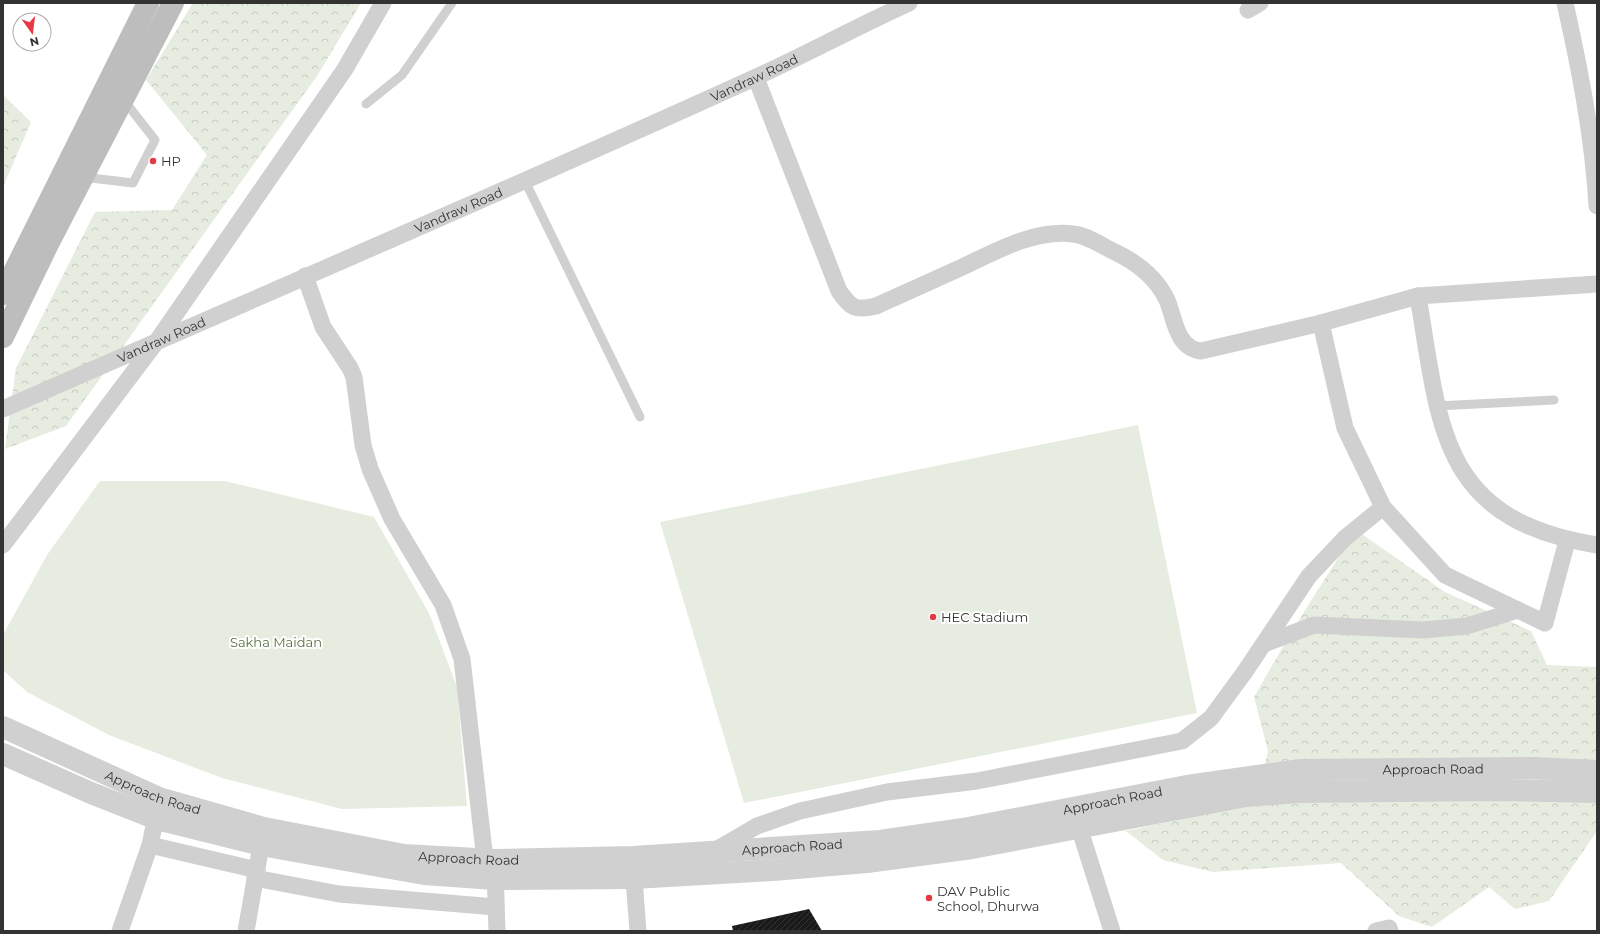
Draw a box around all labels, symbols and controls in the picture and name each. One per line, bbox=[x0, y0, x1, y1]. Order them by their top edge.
north arrow bbox=[12, 12, 52, 52]
text: N bbox=[28, 34, 40, 50]
street label: Vandraw Road bbox=[708, 50, 801, 105]
place label: HP bbox=[161, 153, 181, 169]
marker: HP bbox=[148, 156, 158, 166]
street label: Vandraw Road bbox=[412, 184, 505, 236]
street label: Vandraw Road bbox=[115, 313, 208, 366]
place label: HEC Stadium bbox=[941, 609, 1028, 625]
marker: HEC Stadium bbox=[928, 612, 938, 622]
park label: Sakha Maidan bbox=[230, 634, 322, 650]
street label: Approach Road bbox=[1382, 760, 1484, 777]
street label: Approach Road bbox=[103, 767, 203, 818]
street label: Approach Road bbox=[1061, 783, 1164, 818]
street label: Approach Road bbox=[741, 835, 843, 858]
street label: Approach Road bbox=[418, 848, 519, 868]
place label: DAV Public School, Dhurwa bbox=[937, 883, 1039, 914]
marker: DAV Public School, Dhurwa bbox=[924, 893, 934, 903]

